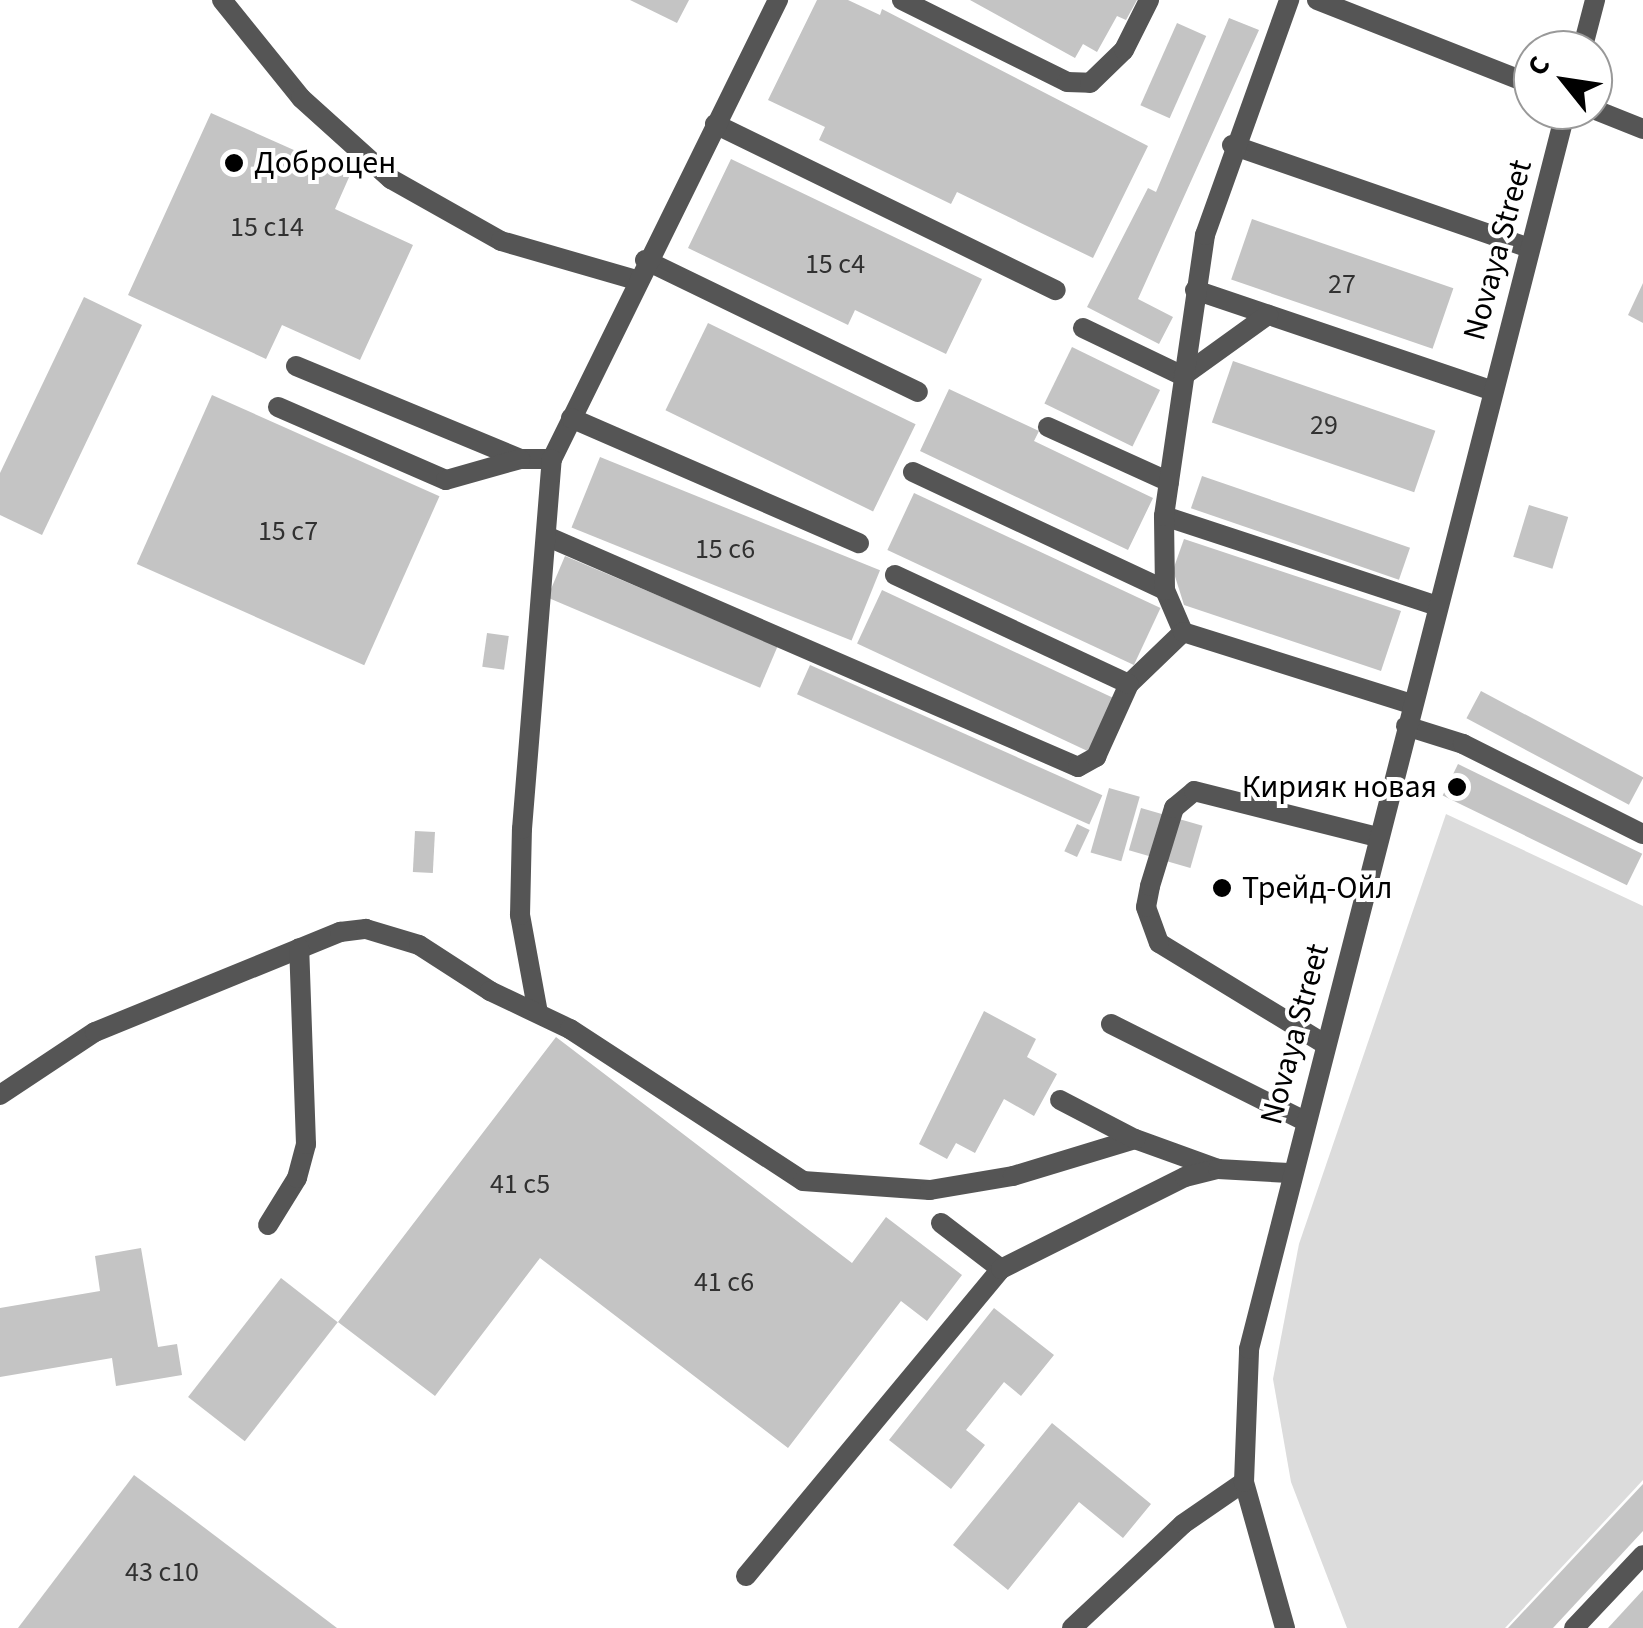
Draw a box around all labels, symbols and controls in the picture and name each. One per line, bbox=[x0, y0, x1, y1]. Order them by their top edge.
north arrow bbox=[1513, 30, 1613, 130]
text: С bbox=[1517, 49, 1560, 83]
place label: Доброцен bbox=[254, 144, 396, 182]
marker: Доброцен bbox=[223, 152, 245, 174]
street label: Novaya Street bbox=[1455, 156, 1541, 344]
house number: 15 с14 bbox=[230, 210, 304, 244]
house number: 15 с4 bbox=[805, 247, 865, 281]
house number: 27 bbox=[1328, 267, 1356, 301]
house number: 29 bbox=[1310, 408, 1338, 442]
house number: 15 с7 bbox=[258, 514, 318, 548]
house number: 15 с6 bbox=[695, 532, 755, 566]
place label: Кирияк новая bbox=[1242, 768, 1437, 806]
marker: Кирияк новая bbox=[1446, 776, 1468, 798]
place label: Трейд-Ойл bbox=[1242, 869, 1393, 907]
marker: Трейд-Ойл bbox=[1211, 877, 1233, 899]
street label: Novaya Street bbox=[1252, 940, 1338, 1128]
house number: 41 с5 bbox=[490, 1167, 550, 1201]
house number: 41 с6 bbox=[694, 1265, 754, 1299]
house number: 43 с10 bbox=[125, 1555, 199, 1589]

